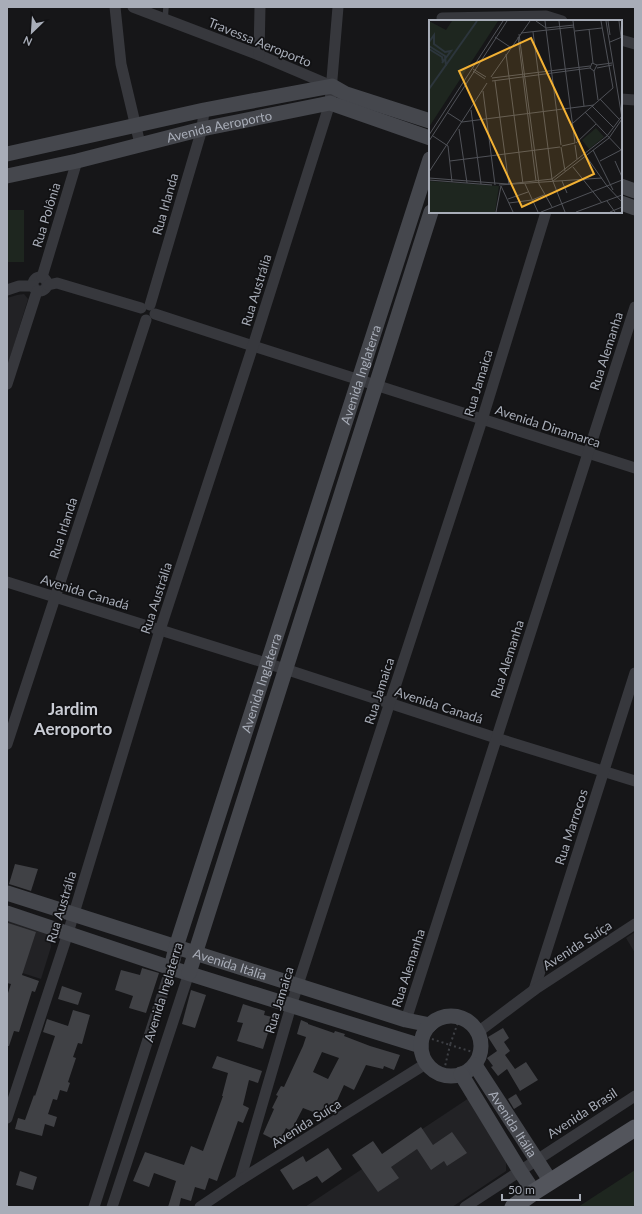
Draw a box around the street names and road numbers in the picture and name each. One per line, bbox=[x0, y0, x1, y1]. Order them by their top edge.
street label: Travessa Aeroporto bbox=[206, 14, 314, 70]
street label: Avenida Aeroporto bbox=[165, 107, 273, 146]
street label: Rua Irlanda bbox=[149, 171, 181, 237]
street label: Rua Polônia bbox=[29, 181, 63, 249]
street label: Rua Austrália bbox=[237, 252, 275, 328]
street label: Rua Alemanha bbox=[586, 310, 626, 392]
street label: Avenida Inglaterra bbox=[337, 323, 384, 426]
street label: Rua Jamaica bbox=[460, 348, 496, 418]
street label: Avenida Dinamarca bbox=[493, 401, 603, 451]
street label: Rua Irlanda bbox=[46, 495, 80, 561]
street label: Rua Austrália bbox=[137, 560, 175, 636]
street label: Avenida Canadá bbox=[39, 571, 131, 613]
street label: Rua Alemanha bbox=[487, 618, 527, 700]
street label: Avenida Inglaterra bbox=[238, 631, 285, 735]
street label: Rua Jamaica bbox=[361, 656, 397, 726]
street label: Avenida Canadá bbox=[393, 683, 485, 727]
street label: Rua Marrocos bbox=[551, 787, 591, 867]
street label: Rua Austrália bbox=[42, 869, 80, 945]
street label: Avenida Suíça bbox=[539, 917, 615, 973]
street label: Rua Alemanha bbox=[388, 927, 428, 1009]
street label: Avenida Inglaterra bbox=[140, 940, 186, 1044]
street label: Avenida Itália bbox=[191, 945, 269, 983]
street label: Rua Jamaica bbox=[261, 965, 297, 1035]
street label: Avenida Brasil bbox=[544, 1084, 620, 1142]
street label: Avenida Itália bbox=[486, 1087, 541, 1160]
street label: Avenida Suíça bbox=[268, 1095, 344, 1151]

